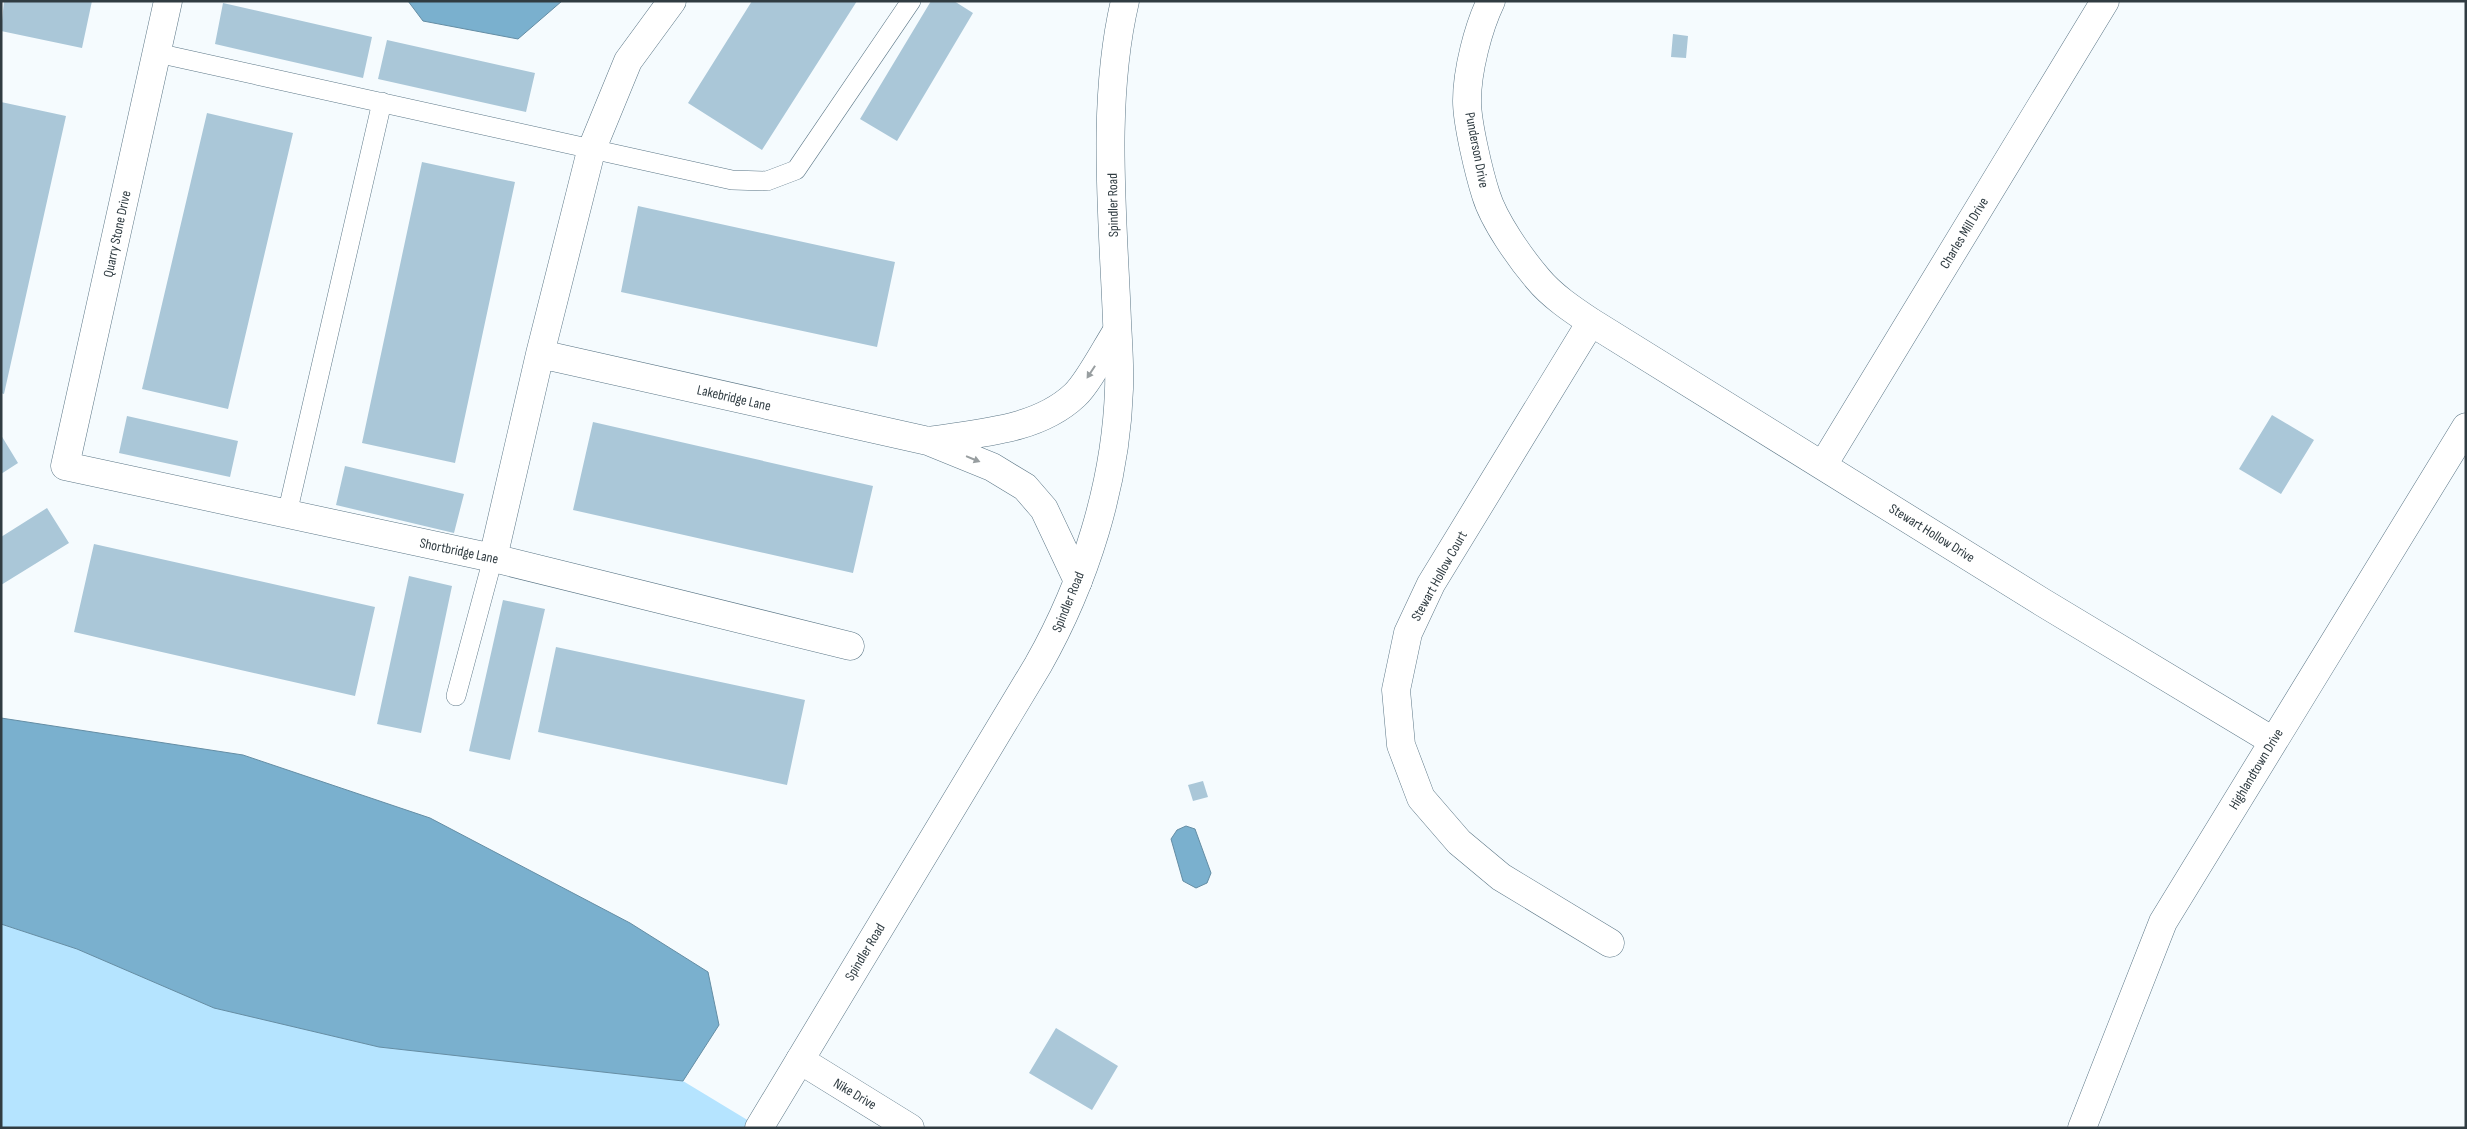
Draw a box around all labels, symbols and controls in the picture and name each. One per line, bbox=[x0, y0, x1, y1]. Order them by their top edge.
street label: Punderson Drive bbox=[1461, 111, 1493, 189]
street label: Spindler Road bbox=[1104, 173, 1122, 237]
street label: Quarry Stone Drive bbox=[100, 189, 134, 279]
street label: Charles Mill Drive bbox=[1936, 194, 1992, 272]
one-way arrow bbox=[1086, 365, 1095, 379]
street label: Lakebridge Lane bbox=[695, 381, 773, 415]
one-way arrow bbox=[966, 456, 980, 464]
street label: Stewart Hollow Drive bbox=[1886, 500, 1978, 566]
street label: Stewart Hollow Court bbox=[1407, 528, 1471, 624]
street label: Shortbridge Lane bbox=[418, 534, 500, 568]
street label: Spindler Road bbox=[1048, 569, 1088, 635]
street label: Highlandtown Drive bbox=[2225, 725, 2287, 813]
street label: Spindler Road bbox=[841, 920, 889, 984]
street label: Nike Drive bbox=[830, 1075, 880, 1113]

